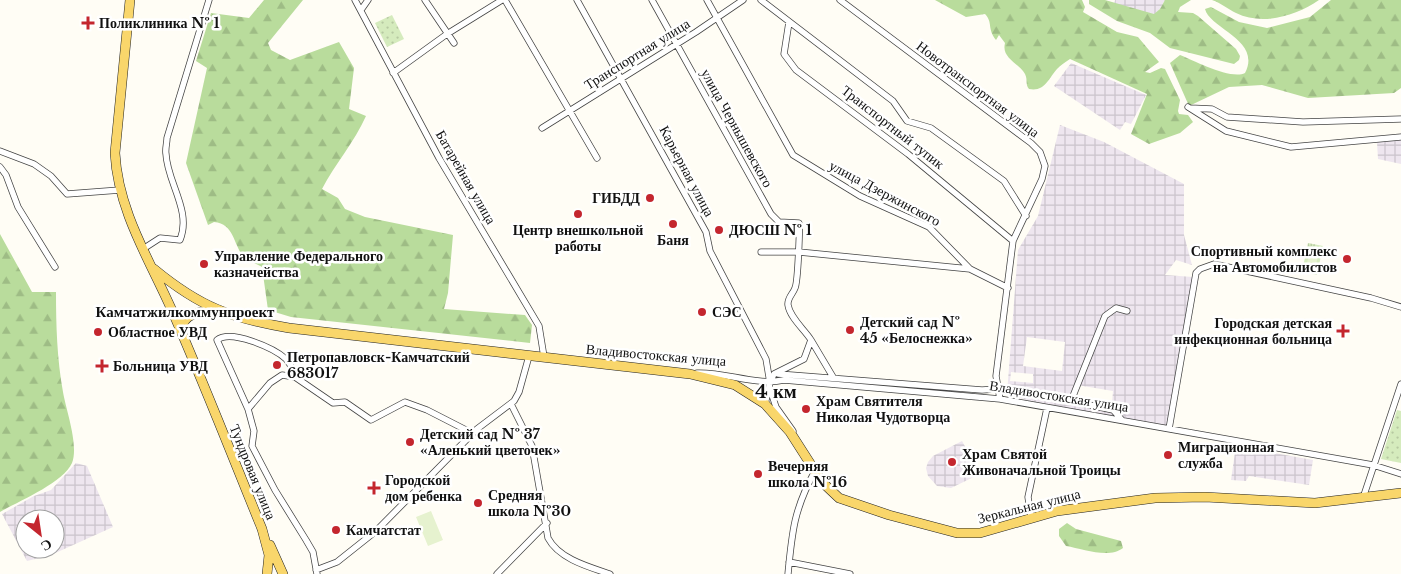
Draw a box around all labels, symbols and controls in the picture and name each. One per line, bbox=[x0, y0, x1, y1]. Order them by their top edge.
place label: Поликлиника № 1 bbox=[99, 14, 220, 32]
street label: Транспортная улица bbox=[581, 14, 694, 94]
marker: Поликлиника № 1 bbox=[81, 16, 95, 30]
street label: Новотранспортная улица bbox=[913, 37, 1044, 142]
street label: улица Чернышевского bbox=[697, 65, 777, 191]
street label: Транспортный тупик bbox=[838, 81, 948, 173]
street label: Карьерная улица bbox=[655, 122, 719, 220]
street label: Батарейная улица bbox=[432, 127, 501, 228]
street label: улица Дзержинского bbox=[826, 156, 944, 230]
place label: ГИБДД bbox=[592, 189, 640, 207]
marker: ГИБДД bbox=[644, 192, 656, 204]
marker: Центр внешкольной работы bbox=[572, 208, 584, 220]
marker: Баня bbox=[667, 218, 679, 230]
place label: Центр внешкольной работы bbox=[513, 221, 643, 255]
place label: ДЮСШ № 1 bbox=[729, 221, 812, 239]
marker: ДЮСШ № 1 bbox=[713, 224, 725, 236]
place label: Баня bbox=[657, 231, 689, 249]
place label: Спортивный комплекс на Автомобилистов bbox=[1191, 242, 1337, 276]
place label: Управление Федерального казначейства bbox=[214, 247, 383, 281]
marker: Спортивный комплекс на Автомобилистов bbox=[1341, 253, 1353, 265]
marker: Управление Федерального казначейства bbox=[198, 258, 210, 270]
district label: Камчатжилкоммунпроект bbox=[96, 302, 275, 321]
place label: СЭС bbox=[712, 303, 742, 321]
marker: СЭС bbox=[696, 306, 708, 318]
place label: Детский сад № 45 «Белоснежка» bbox=[860, 313, 973, 347]
place label: Городская детская инфекционная больница bbox=[1174, 314, 1332, 348]
place label: Областное УВД bbox=[108, 323, 208, 341]
marker: Детский сад № 45 «Белоснежка» bbox=[844, 324, 856, 336]
marker: Городская детская инфекционная больница bbox=[1336, 324, 1350, 338]
marker: Областное УВД bbox=[92, 326, 104, 338]
street label: Владивостокская улица bbox=[585, 340, 728, 370]
place label: Петропавловск-Камчатский 683017 bbox=[287, 348, 470, 382]
place label: Больница УВД bbox=[113, 357, 208, 375]
marker: Больница УВД bbox=[95, 359, 109, 373]
marker: Петропавловск-Камчатский 683017 bbox=[271, 359, 283, 371]
street label: Владивостокская улица bbox=[988, 376, 1131, 416]
district label: 4 км bbox=[755, 380, 797, 403]
place label: Храм Святителя Николая Чудотворца bbox=[816, 392, 950, 426]
marker: Храм Святителя Николая Чудотворца bbox=[800, 403, 812, 415]
street label: Тундровая улица bbox=[226, 422, 281, 523]
place label: Детский сад № 37 «Аленький цветочек» bbox=[420, 425, 561, 459]
marker: Детский сад № 37 «Аленький цветочек» bbox=[404, 436, 416, 448]
place label: Миграционная служба bbox=[1178, 438, 1275, 472]
place label: Храм Святой Живоначальной Троицы bbox=[962, 445, 1121, 479]
marker: Миграционная служба bbox=[1162, 449, 1174, 461]
marker: Храм Святой Живоначальной Троицы bbox=[946, 456, 958, 468]
place label: Вечерняя школа №16 bbox=[768, 457, 847, 491]
marker: Вечерняя школа №16 bbox=[752, 468, 764, 480]
place label: Городской дом ребенка bbox=[385, 471, 462, 505]
marker: Городской дом ребенка bbox=[367, 481, 381, 495]
street label: Зеркальная улица bbox=[976, 484, 1083, 527]
place label: Средняя школа №30 bbox=[488, 486, 571, 520]
marker: Средняя школа №30 bbox=[472, 497, 484, 509]
north arrow bbox=[15, 509, 65, 559]
place label: Камчатстат bbox=[346, 521, 421, 539]
marker: Камчатстат bbox=[330, 524, 342, 536]
text: С bbox=[38, 535, 55, 556]

